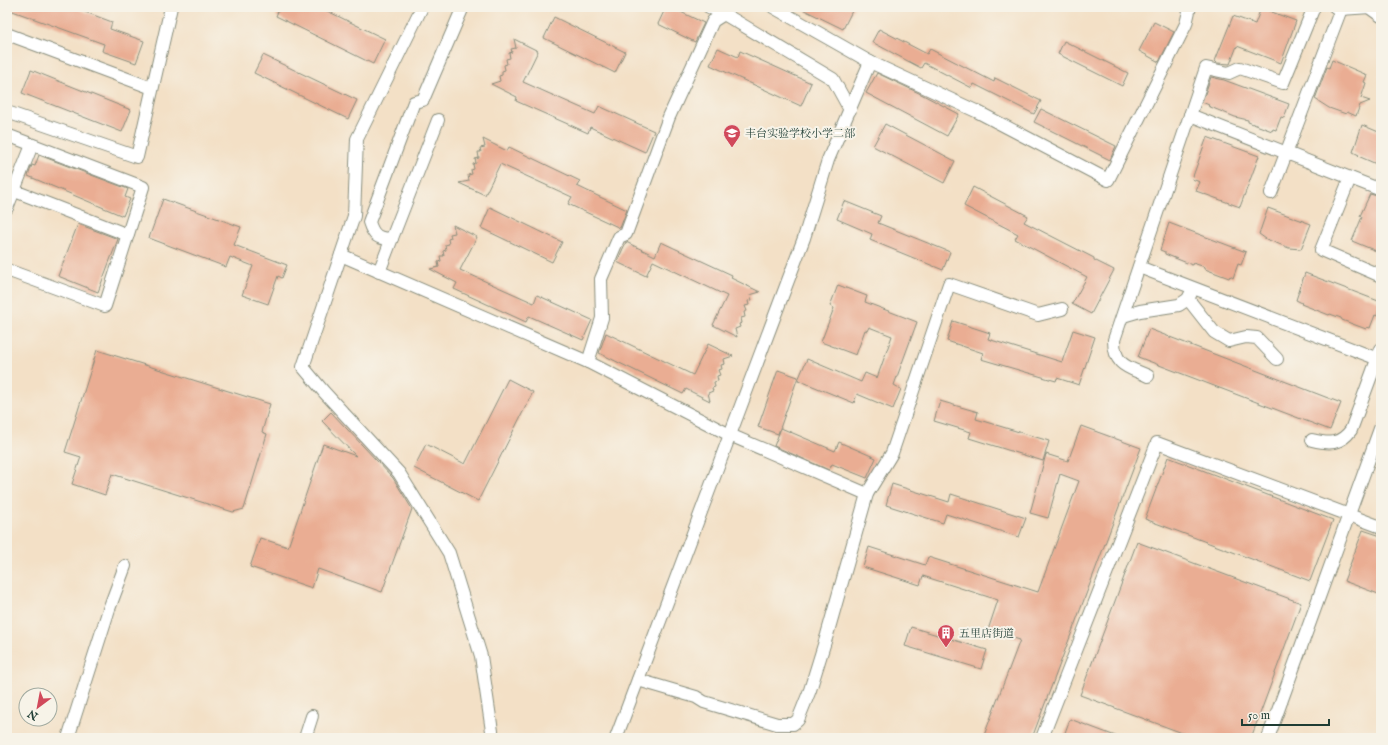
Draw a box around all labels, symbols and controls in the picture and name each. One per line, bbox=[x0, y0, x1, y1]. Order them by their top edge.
school or university icon: 丰台实验学校小学二部 bbox=[722, 123, 742, 148]
place label: 丰台实验学校小学二部 bbox=[745, 127, 856, 141]
building icon: 五里店街道 bbox=[936, 623, 956, 648]
place label: 五里店街道 bbox=[959, 627, 1014, 641]
north arrow bbox=[18, 687, 58, 727]
scale bar bbox=[1242, 701, 1329, 727]
text: N bbox=[25, 706, 42, 724]
text: 50 m bbox=[1248, 708, 1270, 723]

